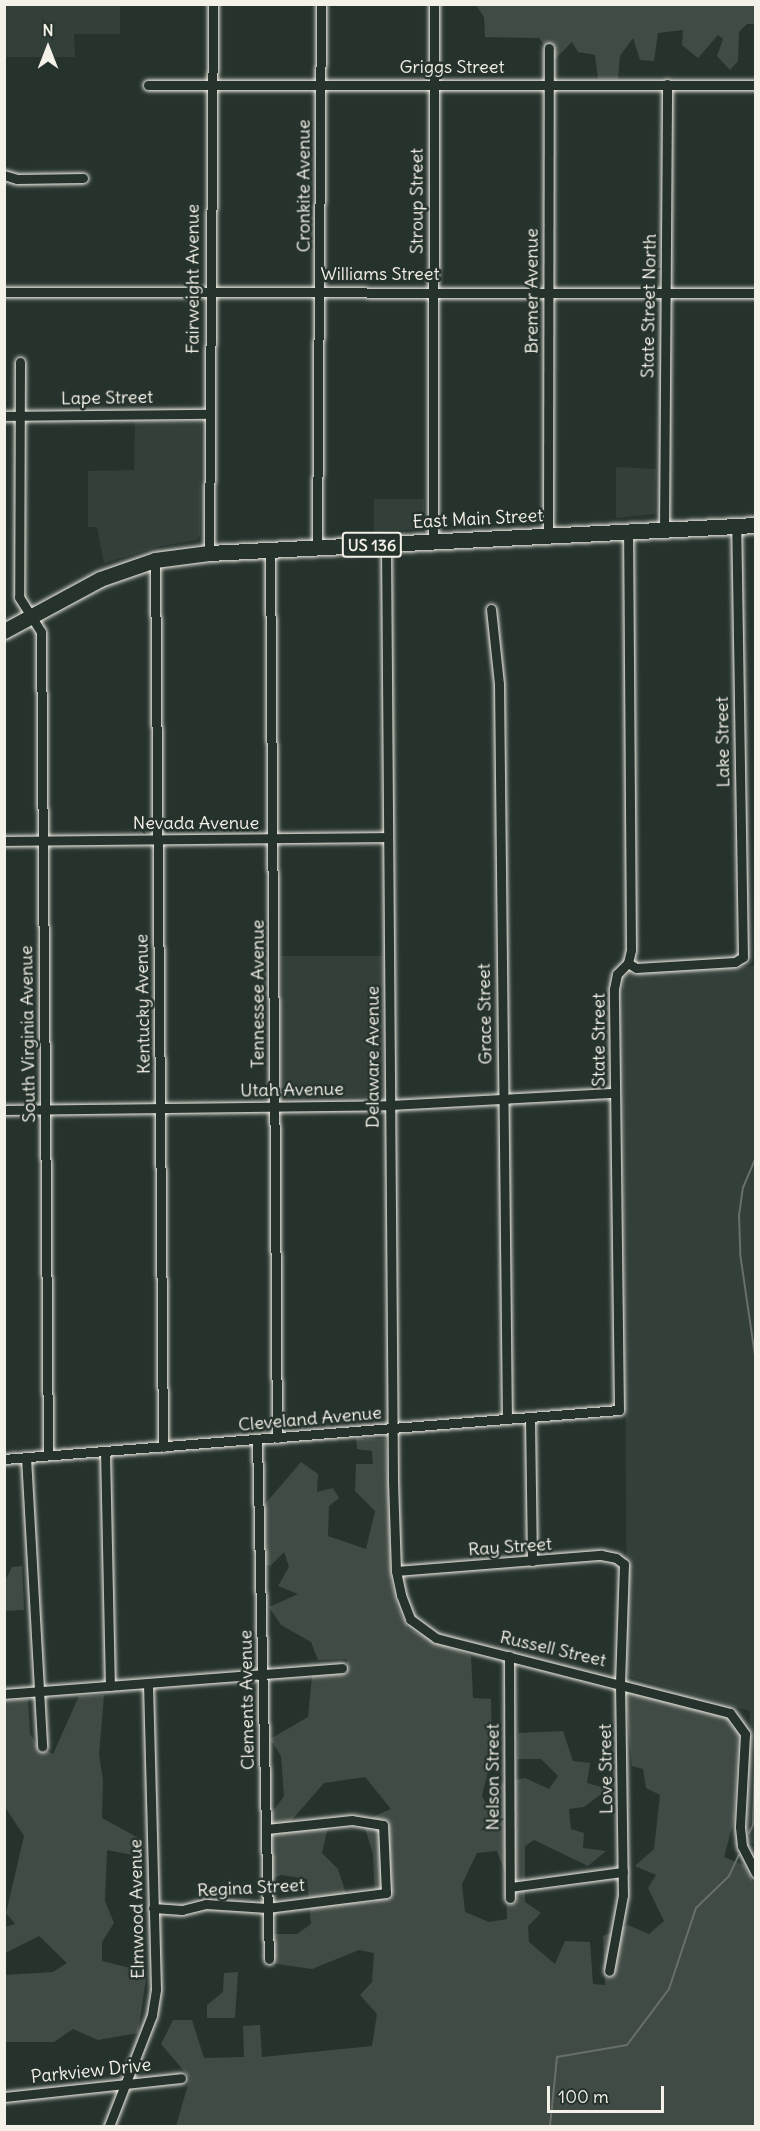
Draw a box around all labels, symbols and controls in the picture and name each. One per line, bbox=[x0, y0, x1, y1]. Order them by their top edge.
north arrow bbox=[18, 18, 78, 78]
text: N bbox=[42, 20, 54, 40]
street label: Griggs Street bbox=[400, 56, 504, 78]
street label: Cronkite Avenue bbox=[293, 120, 315, 252]
street label: Stroup Street bbox=[406, 148, 428, 254]
street label: Fairweight Avenue bbox=[182, 204, 204, 354]
street label: Bremer Avenue bbox=[521, 228, 543, 354]
street label: State Street North bbox=[637, 234, 661, 378]
street label: Williams Street bbox=[320, 263, 440, 285]
street label: Lape Street bbox=[61, 386, 153, 410]
street label: East Main Street bbox=[412, 505, 544, 533]
road number: US 136 bbox=[340, 532, 404, 558]
street label: Lake Street bbox=[711, 696, 735, 788]
street label: Nevada Avenue bbox=[133, 812, 259, 834]
street label: Tennessee Avenue bbox=[247, 920, 269, 1068]
street label: Kentucky Avenue bbox=[131, 934, 155, 1074]
street label: South Virginia Avenue bbox=[16, 945, 40, 1123]
street label: Grace Street bbox=[473, 963, 497, 1065]
street label: Delaware Avenue bbox=[362, 986, 384, 1128]
street label: State Street bbox=[588, 993, 610, 1087]
street label: Utah Avenue bbox=[240, 1078, 344, 1102]
street label: Cleveland Avenue bbox=[237, 1402, 383, 1436]
street label: Ray Street bbox=[467, 1533, 553, 1561]
street label: Russell Street bbox=[498, 1626, 608, 1672]
street label: Clements Avenue bbox=[235, 1630, 259, 1770]
street label: Nelson Street bbox=[482, 1723, 504, 1831]
street label: Love Street bbox=[594, 1724, 618, 1814]
street label: Elmwood Avenue bbox=[125, 1839, 149, 1979]
street label: Regina Street bbox=[197, 1874, 305, 1902]
street label: Parkview Drive bbox=[30, 2054, 152, 2088]
scale bar bbox=[550, 2074, 667, 2112]
text: 100 m bbox=[558, 2085, 609, 2108]

